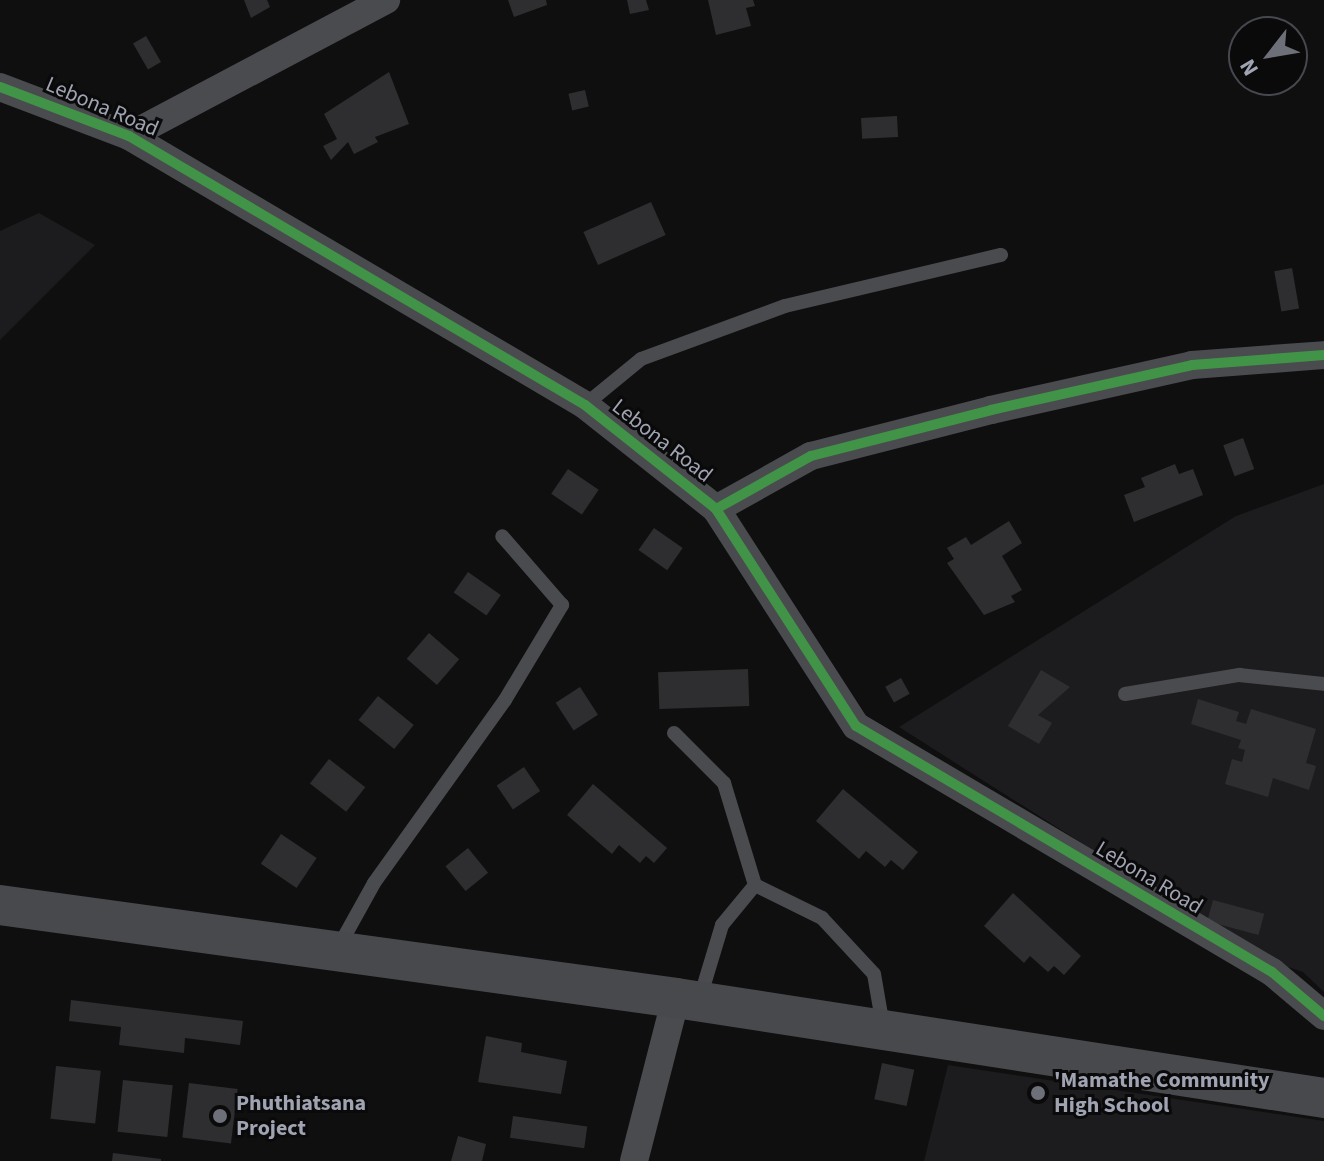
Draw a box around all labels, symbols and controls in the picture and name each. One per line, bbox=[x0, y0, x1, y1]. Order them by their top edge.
north arrow bbox=[1228, 16, 1308, 96]
text: N bbox=[1232, 53, 1267, 82]
street label: Lebona Road bbox=[42, 71, 162, 143]
street label: Lebona Road bbox=[607, 394, 717, 488]
street label: Lebona Road bbox=[1091, 836, 1207, 920]
place label: 'Mamathe Community High School bbox=[1054, 1067, 1270, 1118]
marker: 'Mamathe Community High School bbox=[1029, 1084, 1047, 1102]
place label: Phuthiatsana Project bbox=[236, 1090, 366, 1142]
marker: Phuthiatsana Project bbox=[211, 1107, 229, 1125]

